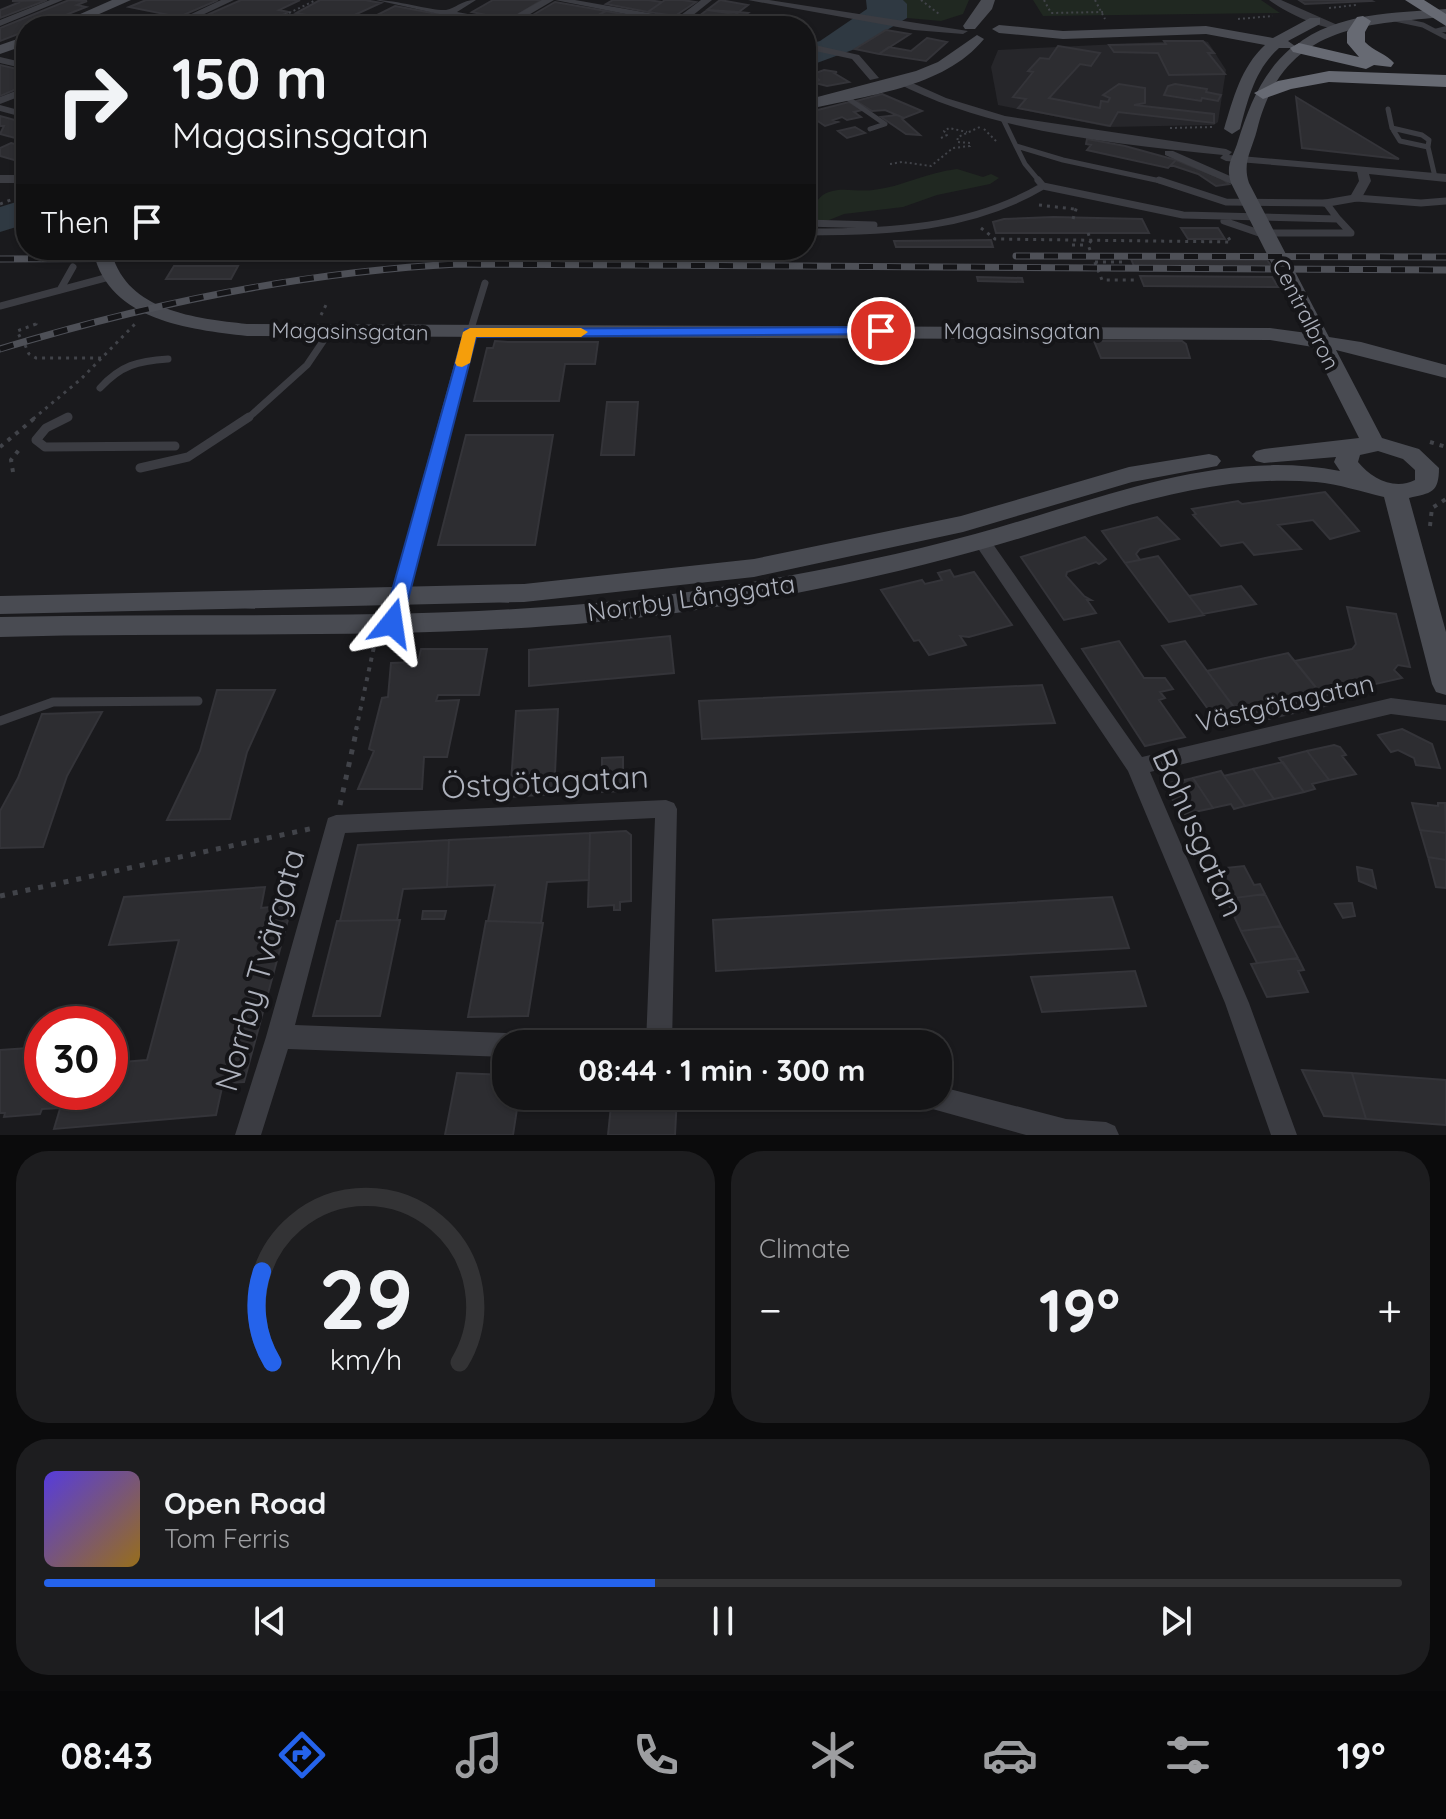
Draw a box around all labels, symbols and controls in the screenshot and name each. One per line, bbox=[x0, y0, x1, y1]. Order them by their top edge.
text: 150 m bbox=[172, 43, 328, 113]
icon: right bbox=[40, 48, 144, 152]
text: Magasinsgatan bbox=[172, 112, 429, 157]
icon: arrive bbox=[125, 200, 169, 244]
text: Then bbox=[40, 203, 109, 241]
street label: Centralbron bbox=[1266, 254, 1346, 374]
pin bbox=[847, 297, 915, 365]
icon: arrive bbox=[859, 309, 903, 353]
street label: Magasinsgatan bbox=[271, 316, 429, 346]
street label: Magasinsgatan bbox=[944, 317, 1101, 345]
street label: Norrby Långgata bbox=[585, 567, 797, 628]
position arrow bbox=[350, 581, 434, 665]
street label: Västgötagatan bbox=[1193, 666, 1377, 739]
street label: Bohusgatan bbox=[1144, 742, 1254, 923]
street label: Östgötagatan bbox=[440, 756, 650, 806]
street label: Norrby Tvärgata bbox=[205, 844, 313, 1095]
speed limit sign: 30 bbox=[24, 1006, 128, 1110]
text: 08:44 · 1 min · 300 m bbox=[579, 1051, 865, 1089]
text: Climate bbox=[759, 1232, 850, 1265]
text: 29 bbox=[318, 1246, 413, 1350]
text: 19° bbox=[1039, 1272, 1120, 1347]
text: − bbox=[759, 1282, 782, 1337]
text: + bbox=[1377, 1282, 1402, 1337]
text: km/h bbox=[329, 1341, 402, 1377]
text: Open Road bbox=[164, 1484, 326, 1522]
text: Tom Ferris bbox=[164, 1522, 290, 1555]
icon: previous bbox=[248, 1599, 292, 1643]
icon: pause bbox=[701, 1599, 745, 1643]
icon: next bbox=[1154, 1599, 1198, 1643]
icon: directions bbox=[274, 1727, 330, 1783]
icon: music bbox=[451, 1727, 507, 1783]
icon: phone bbox=[628, 1727, 684, 1783]
icon: climate bbox=[805, 1727, 861, 1783]
icon: car bbox=[982, 1727, 1038, 1783]
icon: filters bbox=[1160, 1727, 1216, 1783]
text: 08:43 bbox=[61, 1733, 153, 1778]
text: 19° bbox=[1337, 1733, 1385, 1778]

